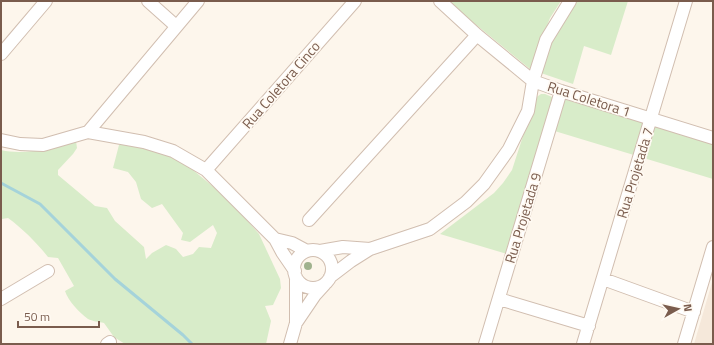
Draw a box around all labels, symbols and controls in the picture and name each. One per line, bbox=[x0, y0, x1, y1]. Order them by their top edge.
street label: Rua Coletora Cinco bbox=[237, 36, 325, 133]
street label: Rua Coletora 1 bbox=[545, 75, 633, 122]
street label: Rua Projetada 7 bbox=[611, 125, 658, 221]
street label: Rua Projetada 9 bbox=[499, 170, 546, 266]
north arrow bbox=[658, 289, 698, 329]
scale bar bbox=[18, 303, 99, 329]
text: N bbox=[679, 303, 696, 312]
text: 50 m bbox=[24, 307, 50, 326]

